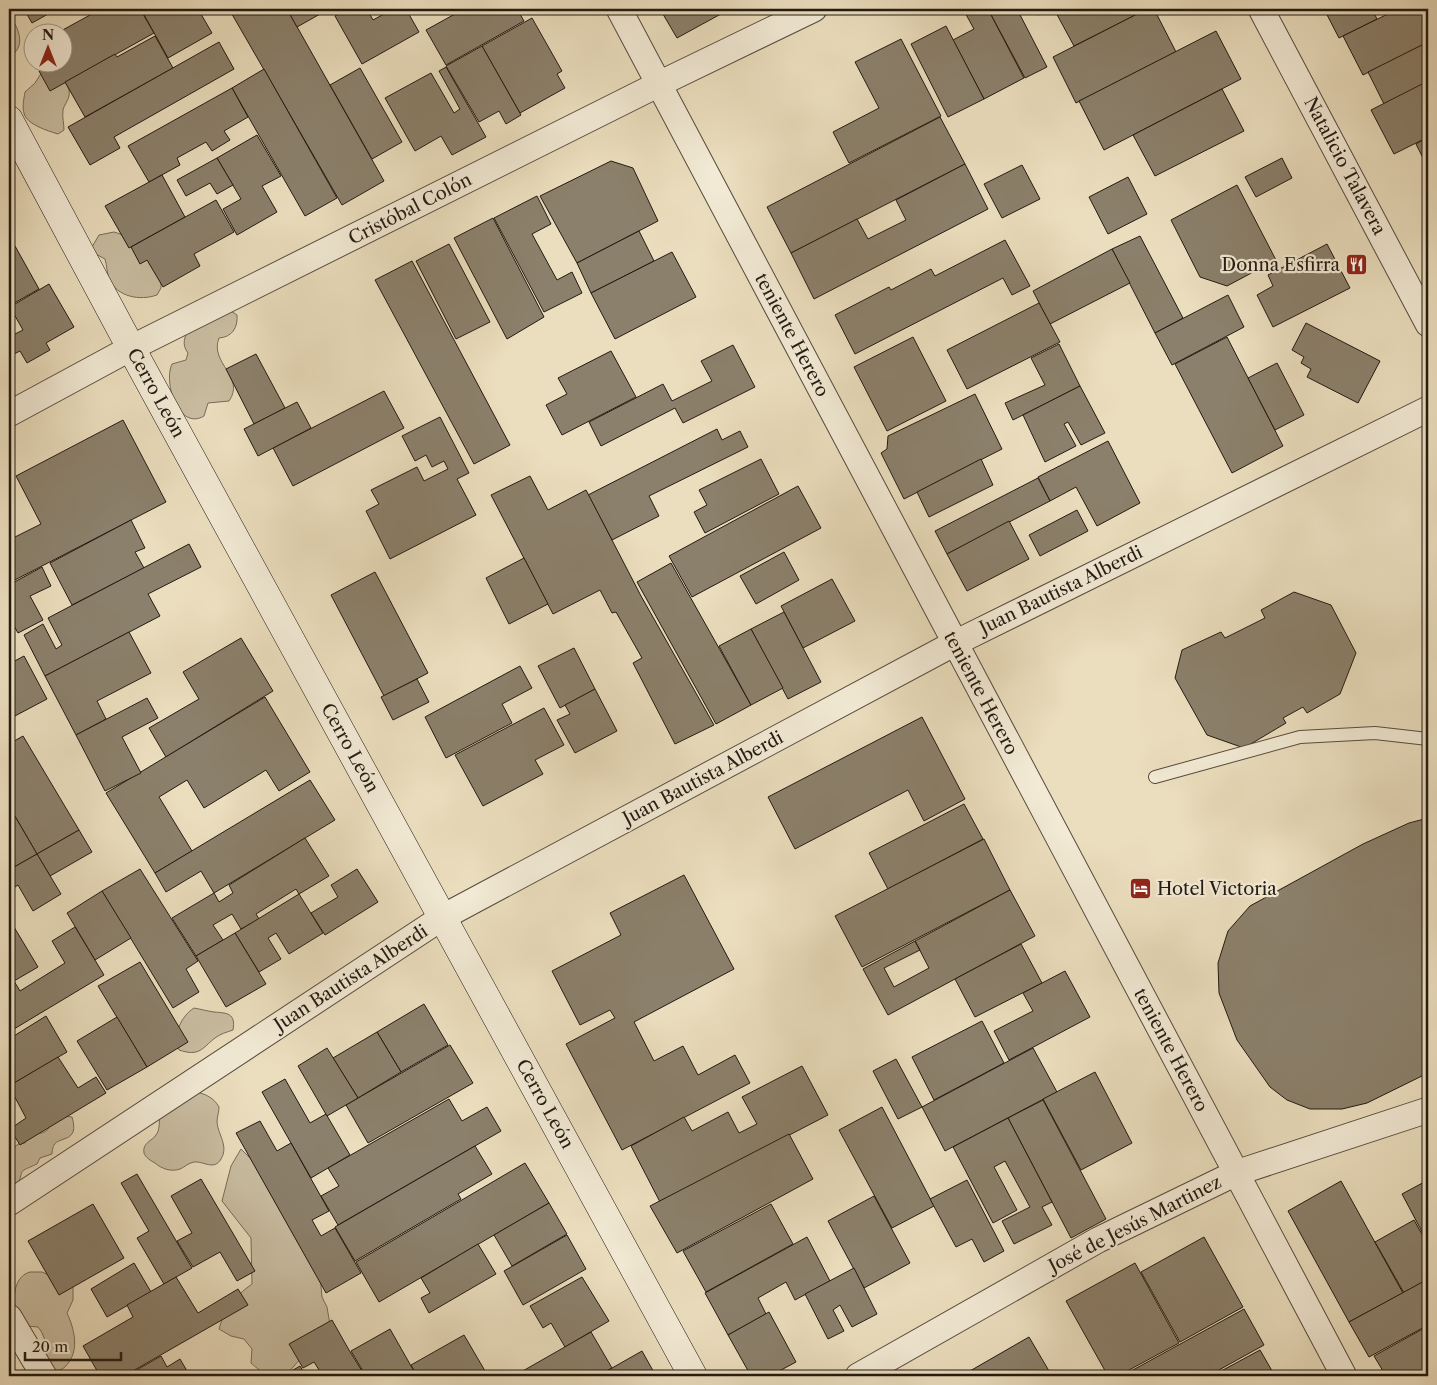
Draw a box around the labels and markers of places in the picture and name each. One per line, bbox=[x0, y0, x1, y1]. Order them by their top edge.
restaurant icon: Donna Esfirra bbox=[1344, 253, 1368, 277]
place label: Donna Esfirra bbox=[1222, 254, 1340, 276]
hotel icon: Hotel Victoria bbox=[1129, 877, 1153, 901]
place label: Hotel Victoria bbox=[1157, 878, 1277, 900]

